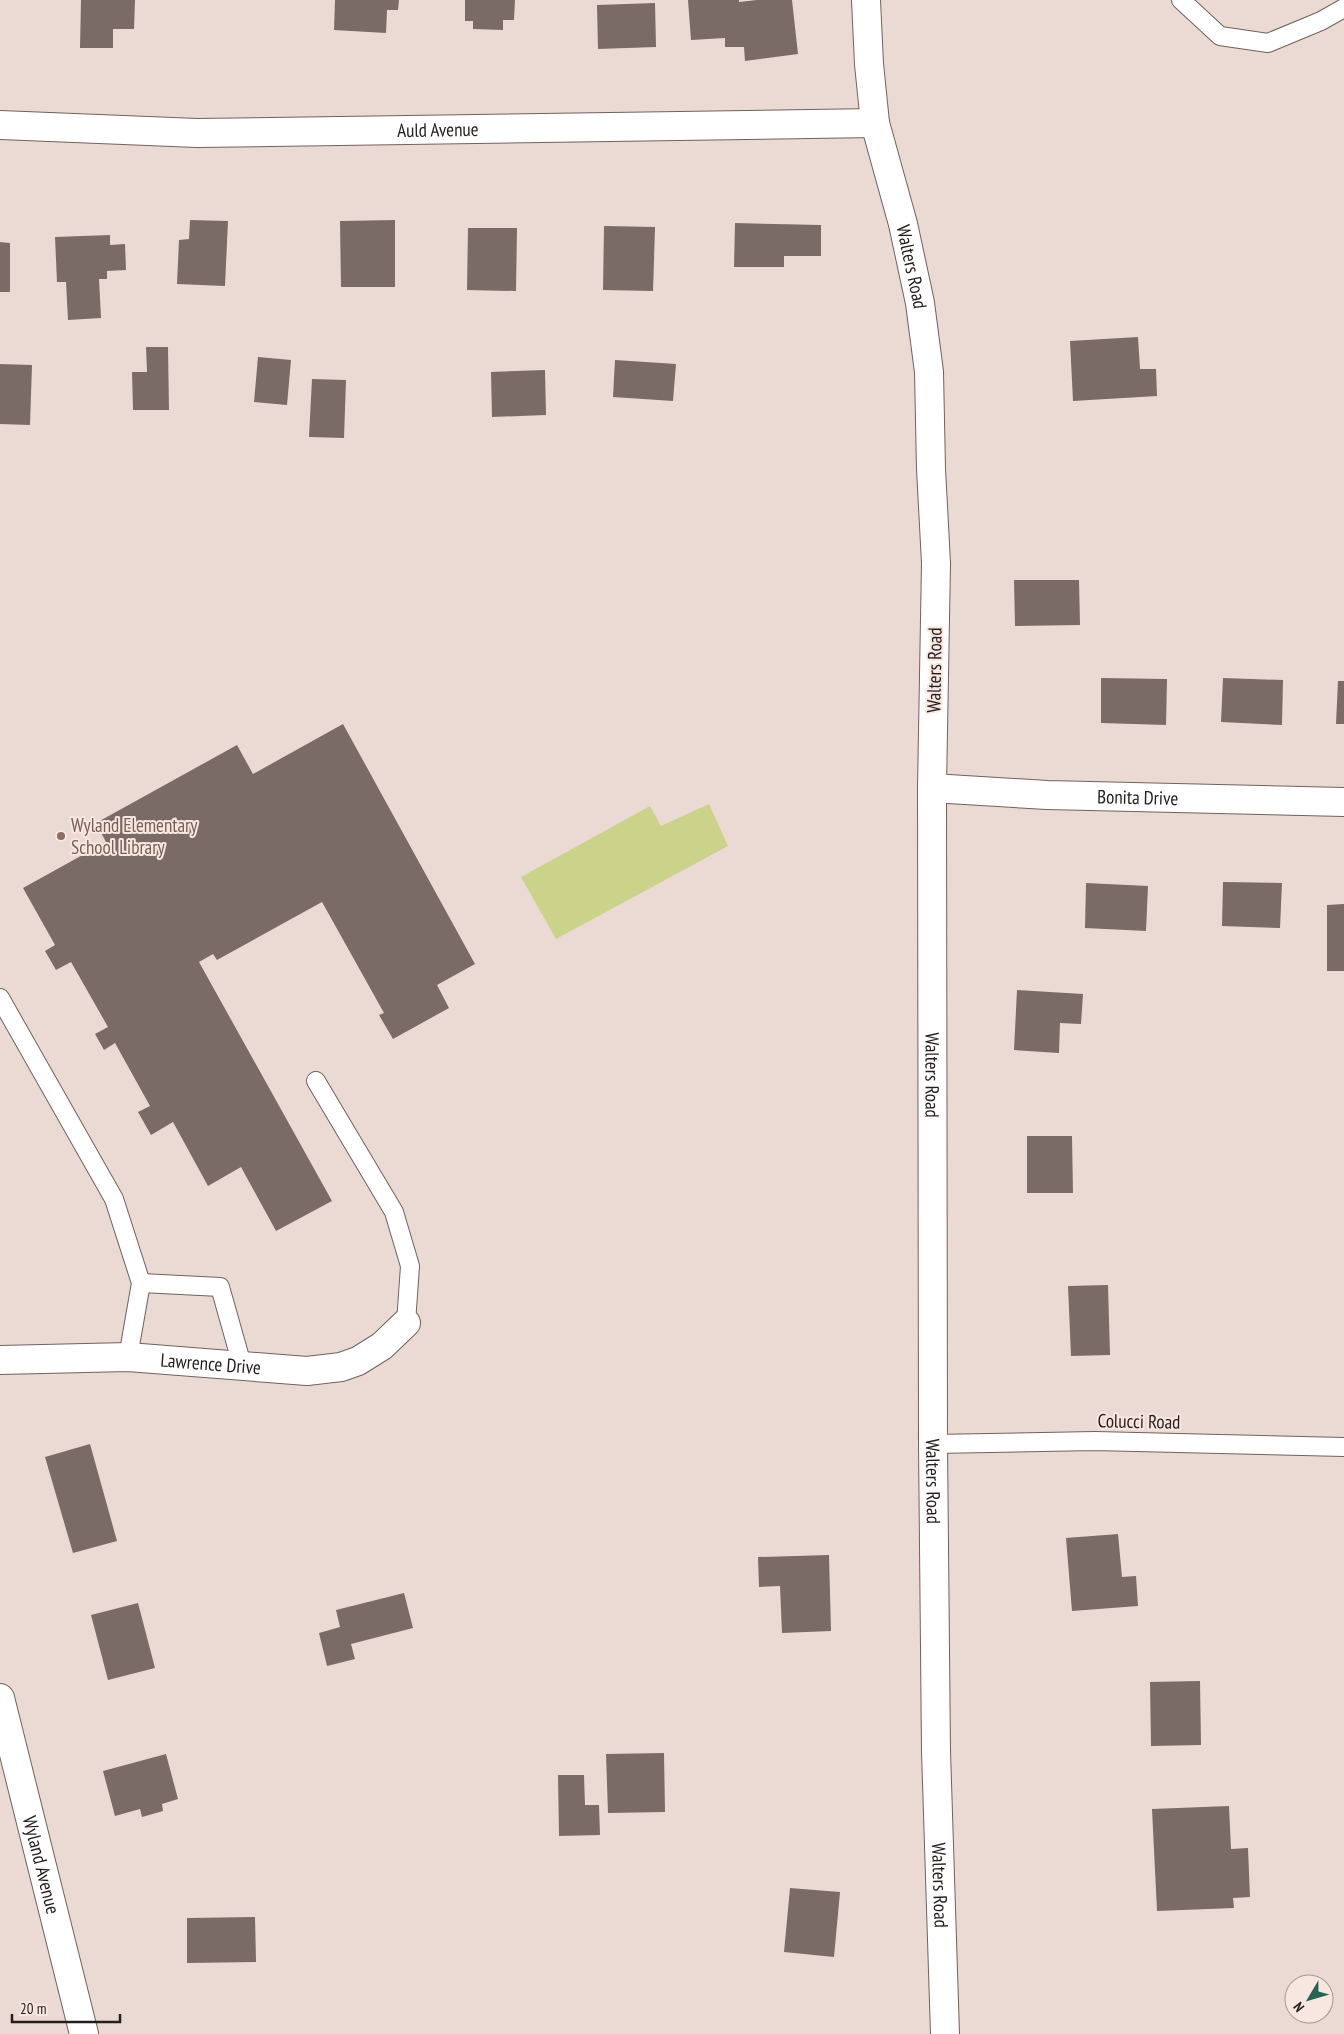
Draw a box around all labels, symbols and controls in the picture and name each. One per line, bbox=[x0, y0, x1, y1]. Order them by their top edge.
street label: Auld Avenue bbox=[397, 117, 479, 142]
street label: Walters Road bbox=[892, 223, 933, 310]
street label: Walters Road bbox=[921, 627, 947, 713]
street label: Bonita Drive bbox=[1097, 784, 1179, 810]
place label: Wyland Elementary School Library bbox=[71, 813, 198, 859]
marker: Wyland Elementary School Library bbox=[55, 830, 67, 842]
street label: Walters Road bbox=[920, 1033, 945, 1118]
street label: Lawrence Drive bbox=[160, 1348, 262, 1379]
street label: Colucci Road bbox=[1097, 1408, 1181, 1434]
street label: Walters Road bbox=[921, 1438, 946, 1524]
street label: Wyland Avenue bbox=[18, 1813, 66, 1916]
street label: Walters Road bbox=[927, 1842, 954, 1928]
north arrow bbox=[1284, 1974, 1334, 2024]
scale bar bbox=[12, 1992, 120, 2024]
text: N bbox=[1289, 1998, 1308, 2016]
text: 20 m bbox=[20, 1999, 46, 2018]

